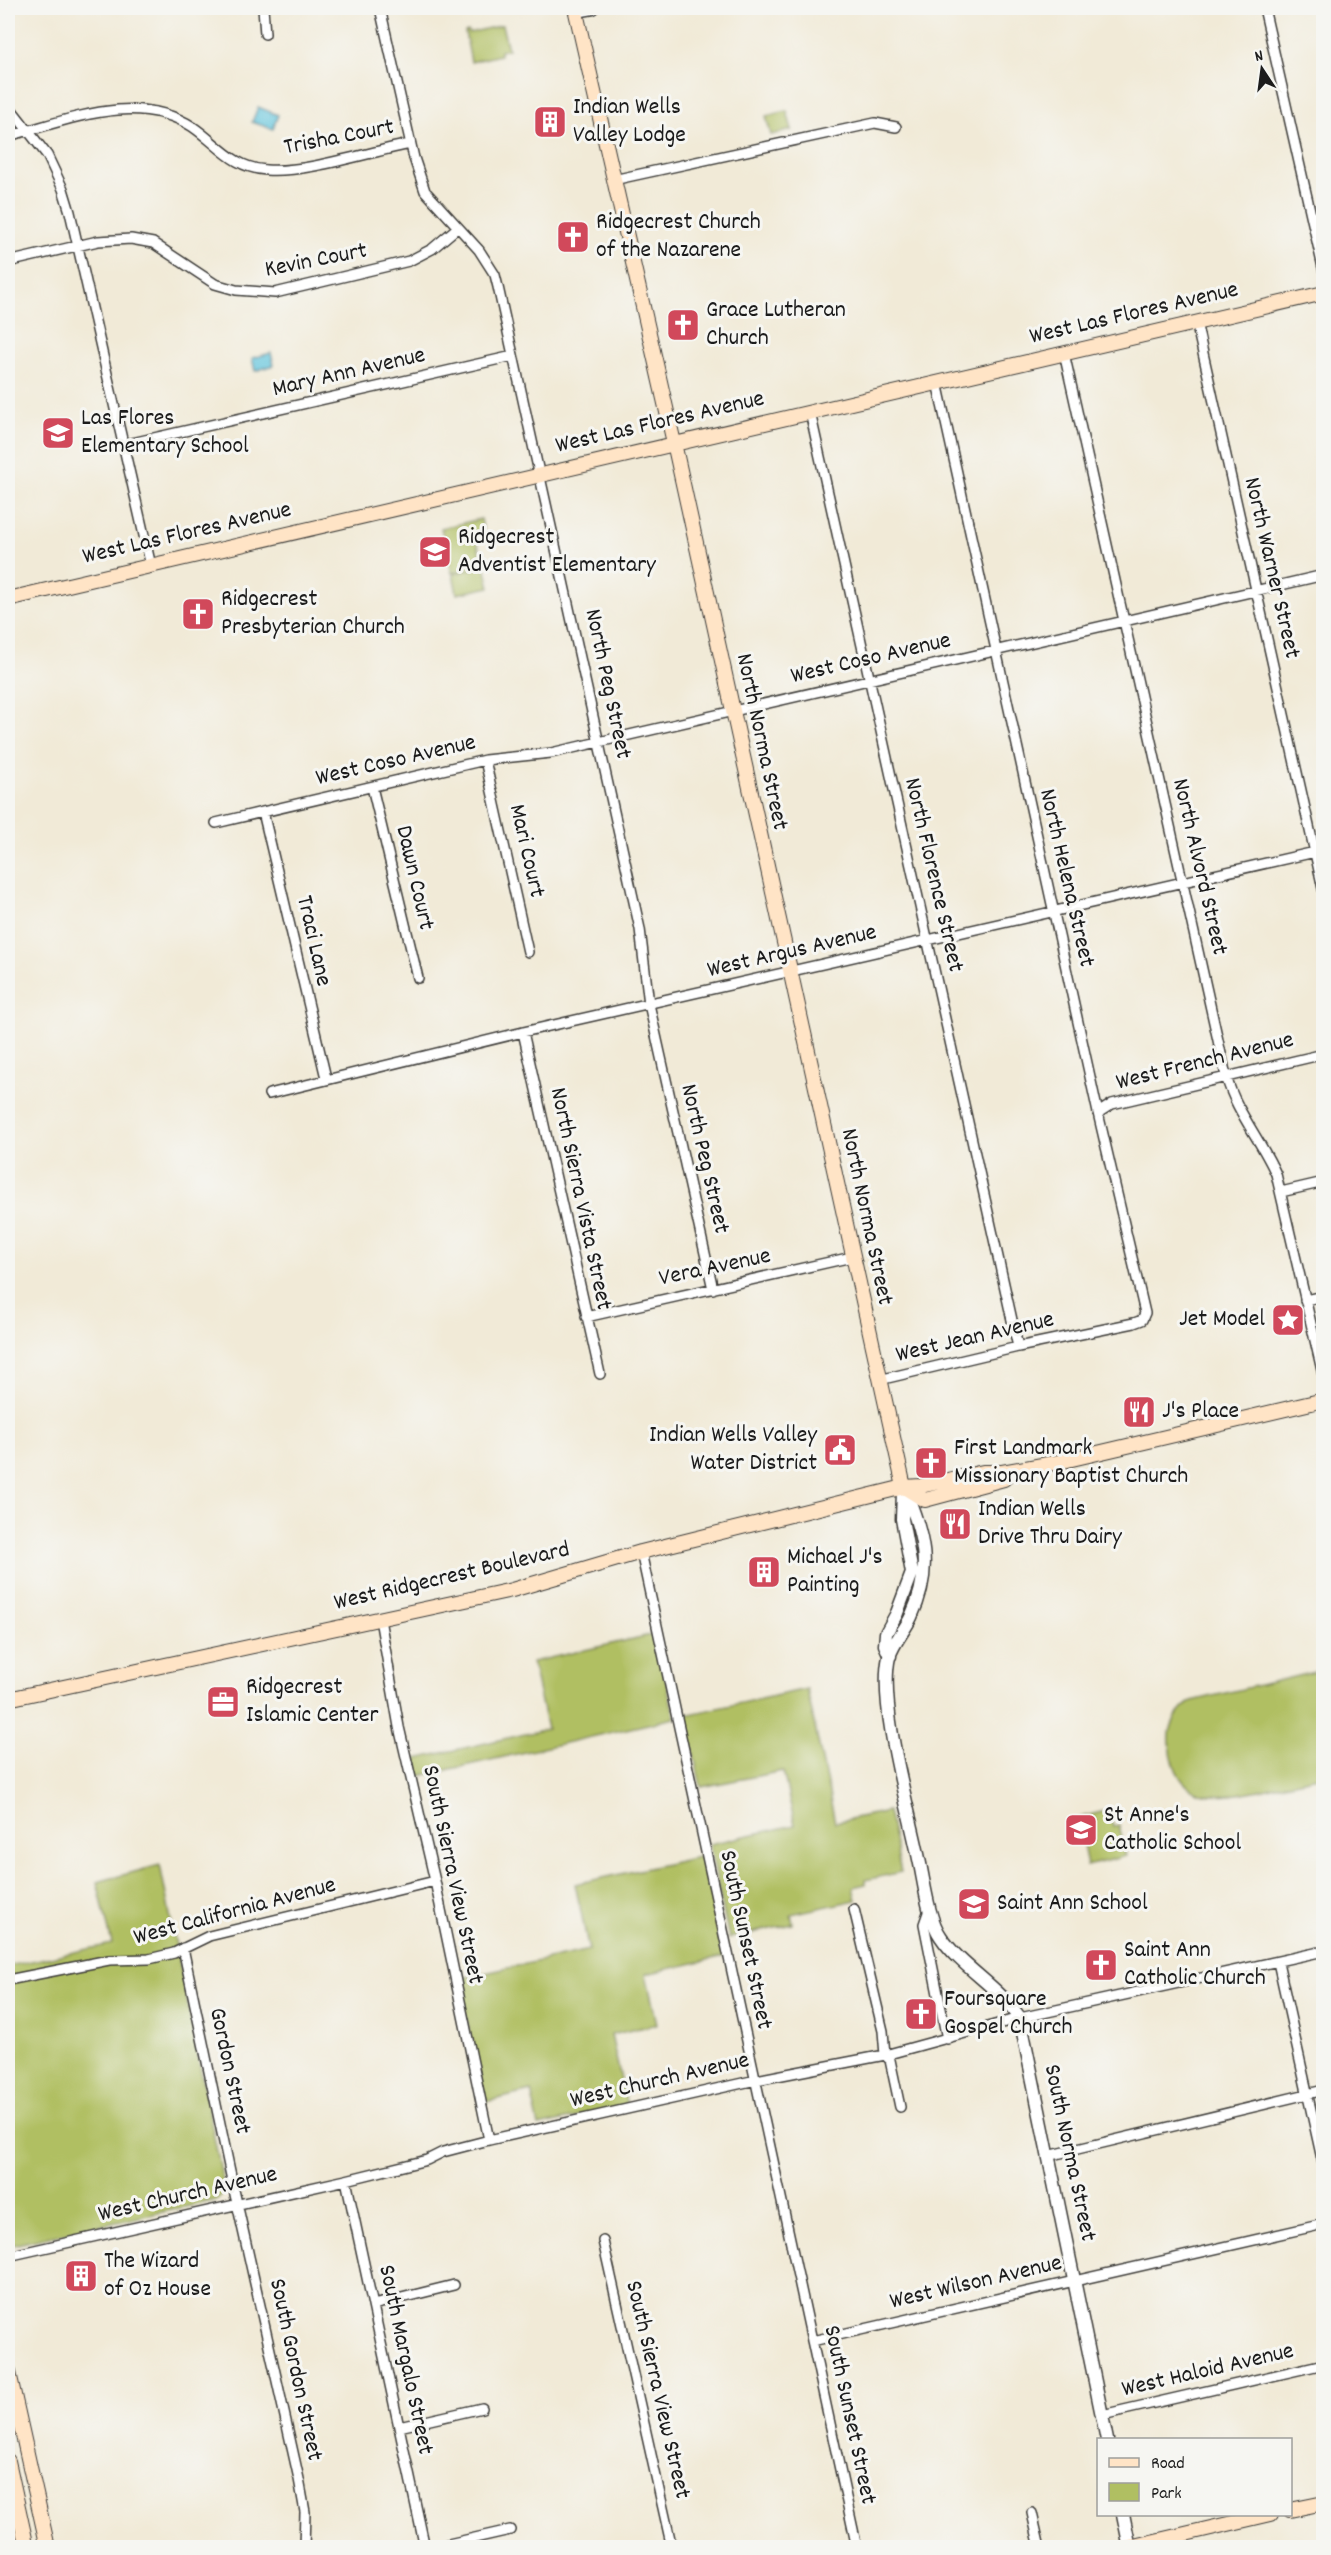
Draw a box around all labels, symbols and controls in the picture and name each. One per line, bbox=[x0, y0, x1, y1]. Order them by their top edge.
north arrow bbox=[1232, 39, 1292, 99]
text: N bbox=[1253, 45, 1266, 69]
place label: Indian Wells Valley Lodge bbox=[573, 91, 686, 153]
building icon: Indian Wells Valley Lodge bbox=[532, 104, 568, 140]
street label: Trisha Court bbox=[281, 111, 397, 165]
place label: Ridgecrest Church of the Nazarene bbox=[596, 206, 761, 268]
church icon: Ridgecrest Church of the Nazarene bbox=[555, 219, 591, 255]
street label: Kevin Court bbox=[262, 234, 370, 288]
street label: West Las Flores Avenue bbox=[1026, 273, 1242, 355]
place label: Grace Lutheran Church bbox=[706, 294, 846, 356]
church icon: Grace Lutheran Church bbox=[665, 307, 701, 343]
street label: Mary Ann Avenue bbox=[269, 339, 429, 407]
street label: West Las Flores Avenue bbox=[552, 382, 768, 464]
place label: Las Flores Elementary School bbox=[81, 402, 249, 464]
school or university icon: Las Flores Elementary School bbox=[40, 415, 76, 451]
street label: North Warner Street bbox=[1234, 474, 1308, 662]
street label: West Las Flores Avenue bbox=[79, 493, 295, 575]
place label: Ridgecrest Adventist Elementary bbox=[458, 521, 657, 583]
school or university icon: Ridgecrest Adventist Elementary bbox=[417, 534, 453, 570]
place label: Ridgecrest Presbyterian Church bbox=[221, 583, 405, 645]
church icon: Ridgecrest Presbyterian Church bbox=[180, 596, 216, 632]
street label: North Peg Street bbox=[575, 606, 640, 762]
street label: West Coso Avenue bbox=[788, 624, 954, 694]
street label: North Norma Street bbox=[726, 651, 796, 834]
street label: West Coso Avenue bbox=[313, 726, 479, 796]
street label: North Florence Street bbox=[894, 774, 972, 976]
street label: North Alvord Street bbox=[1162, 775, 1236, 959]
street label: North Helena Street bbox=[1029, 785, 1103, 971]
street label: Mari Court bbox=[499, 801, 553, 901]
street label: Dawn Court bbox=[385, 822, 443, 934]
street label: Traci Lane bbox=[286, 892, 340, 990]
street label: West Argus Avenue bbox=[704, 916, 880, 988]
street label: West French Avenue bbox=[1113, 1024, 1297, 1100]
street label: North Peg Street bbox=[670, 1081, 738, 1237]
street label: North Sierra Vista Street bbox=[540, 1085, 620, 1314]
street label: North Norma Street bbox=[831, 1126, 901, 1309]
street label: Vera Avenue bbox=[656, 1240, 774, 1296]
place icon: Jet Model bbox=[1270, 1302, 1306, 1338]
street label: West Jean Avenue bbox=[892, 1303, 1058, 1373]
place label: Jet Model bbox=[1179, 1303, 1265, 1337]
restaurant icon: J's Place bbox=[1121, 1394, 1157, 1430]
place label: J's Place bbox=[1162, 1395, 1239, 1429]
place label: Indian Wells Valley Water District bbox=[649, 1419, 818, 1481]
public building icon: Indian Wells Valley Water District bbox=[822, 1432, 858, 1468]
place label: First Landmark Missionary Baptist Church bbox=[954, 1432, 1188, 1494]
church icon: First Landmark Missionary Baptist Church bbox=[913, 1445, 949, 1481]
place label: Indian Wells Drive Thru Dairy bbox=[978, 1493, 1123, 1555]
restaurant icon: Indian Wells Drive Thru Dairy bbox=[937, 1506, 973, 1542]
street label: West Ridgecrest Boulevard bbox=[331, 1533, 573, 1621]
place label: Michael J's Painting bbox=[787, 1541, 883, 1603]
building icon: Michael J's Painting bbox=[746, 1554, 782, 1590]
place label: Ridgecrest Islamic Center bbox=[246, 1671, 378, 1733]
office icon: Ridgecrest Islamic Center bbox=[205, 1684, 241, 1720]
street label: South Sierra View Street bbox=[412, 1762, 492, 1988]
place label: St Anne's Catholic School bbox=[1104, 1799, 1241, 1861]
school or university icon: St Anne's Catholic School bbox=[1063, 1812, 1099, 1848]
street label: South Sunset Street bbox=[709, 1847, 781, 2033]
street label: West California Avenue bbox=[130, 1869, 340, 1955]
school or university icon: Saint Ann School bbox=[956, 1886, 992, 1922]
place label: Saint Ann School bbox=[997, 1887, 1148, 1921]
place label: Saint Ann Catholic Church bbox=[1124, 1934, 1266, 1996]
church icon: Saint Ann Catholic Church bbox=[1083, 1947, 1119, 1983]
place label: Foursquare Gospel Church bbox=[944, 1983, 1072, 2045]
church icon: Foursquare Gospel Church bbox=[903, 1996, 939, 2032]
street label: Gordon Street bbox=[199, 2005, 259, 2138]
street label: West Church Avenue bbox=[567, 2044, 753, 2118]
street label: South Norma Street bbox=[1034, 2061, 1104, 2245]
street label: West Church Avenue bbox=[95, 2158, 281, 2232]
place label: The Wizard of Oz House bbox=[104, 2245, 211, 2307]
street label: West Wilson Avenue bbox=[887, 2247, 1065, 2319]
building icon: The Wizard of Oz House bbox=[63, 2258, 99, 2294]
street label: South Margalo Street bbox=[368, 2262, 442, 2458]
street label: South Gordon Street bbox=[259, 2276, 331, 2464]
street label: South Sierra View Street bbox=[615, 2278, 699, 2503]
street label: South Sunset Street bbox=[813, 2322, 885, 2508]
street label: West Haloid Avenue bbox=[1119, 2335, 1297, 2407]
legend bbox=[1097, 2438, 1292, 2516]
text: Road bbox=[1151, 2452, 1185, 2477]
text: Park bbox=[1151, 2482, 1182, 2507]

